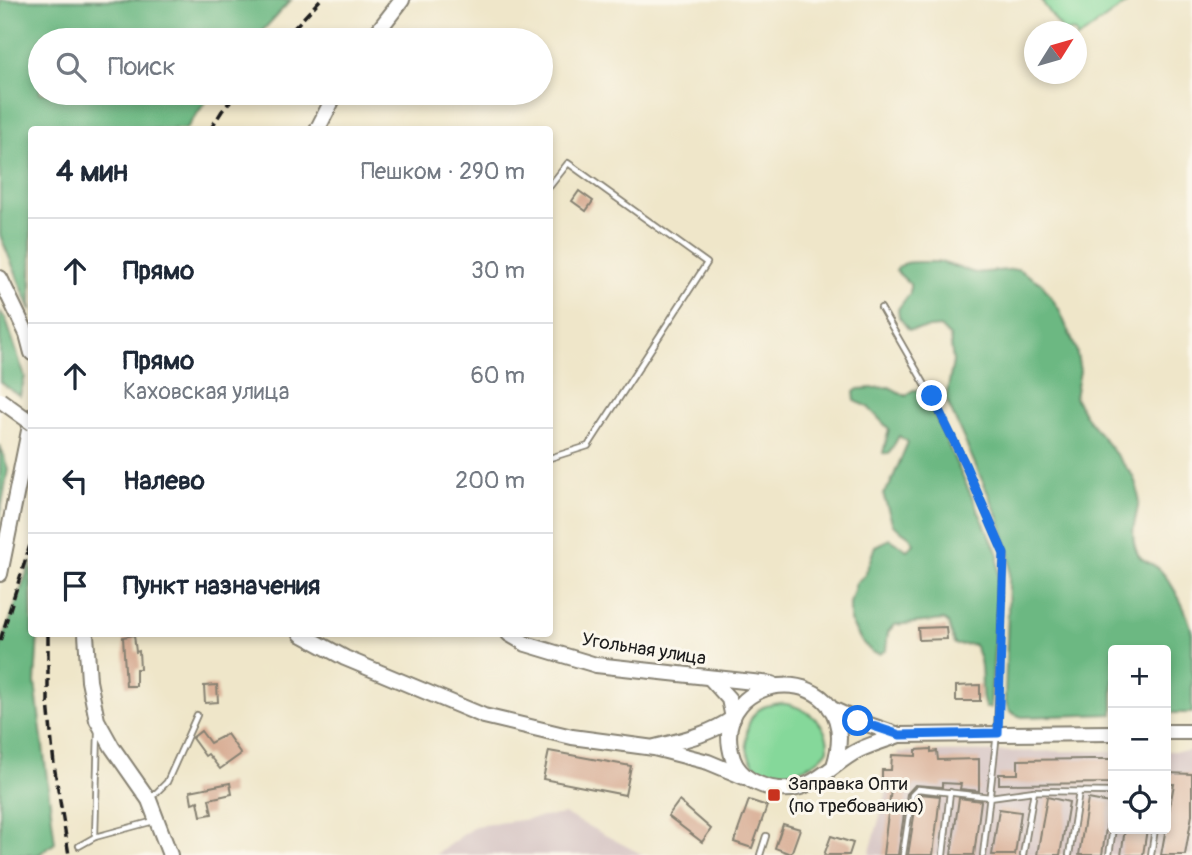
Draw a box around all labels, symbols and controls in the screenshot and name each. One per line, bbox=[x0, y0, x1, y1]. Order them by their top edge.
north arrow bbox=[1024, 21, 1087, 84]
search box bbox=[28, 28, 553, 105]
icon: search bbox=[52, 48, 90, 86]
text: Поиск bbox=[108, 51, 176, 83]
text: 4 мин bbox=[56, 153, 128, 190]
text: Пешком · 290 m bbox=[361, 157, 525, 186]
icon: ahead bbox=[56, 252, 94, 290]
text: Прямо bbox=[123, 255, 194, 287]
text: 30 m bbox=[471, 256, 525, 285]
text: Прямо bbox=[123, 345, 194, 377]
icon: ahead bbox=[56, 357, 94, 395]
text: 60 m bbox=[470, 361, 525, 390]
text: Каховская улица bbox=[123, 377, 289, 406]
route end bbox=[916, 380, 947, 411]
icon: left bbox=[56, 462, 94, 500]
text: Налево bbox=[123, 465, 205, 497]
text: 200 m bbox=[455, 466, 525, 495]
icon: arrive bbox=[56, 567, 94, 605]
text: Пункт назначения bbox=[123, 570, 320, 602]
street label: Угольная улица bbox=[580, 627, 708, 671]
map controls bbox=[1108, 645, 1171, 834]
button: + bbox=[1108, 645, 1171, 708]
route start bbox=[842, 705, 873, 736]
button: − bbox=[1108, 708, 1171, 771]
button: locate bbox=[1108, 771, 1171, 834]
place label: Заправка Опти (по требованию) bbox=[788, 772, 925, 818]
marker: Заправка Опти (по требованию) bbox=[766, 787, 782, 803]

